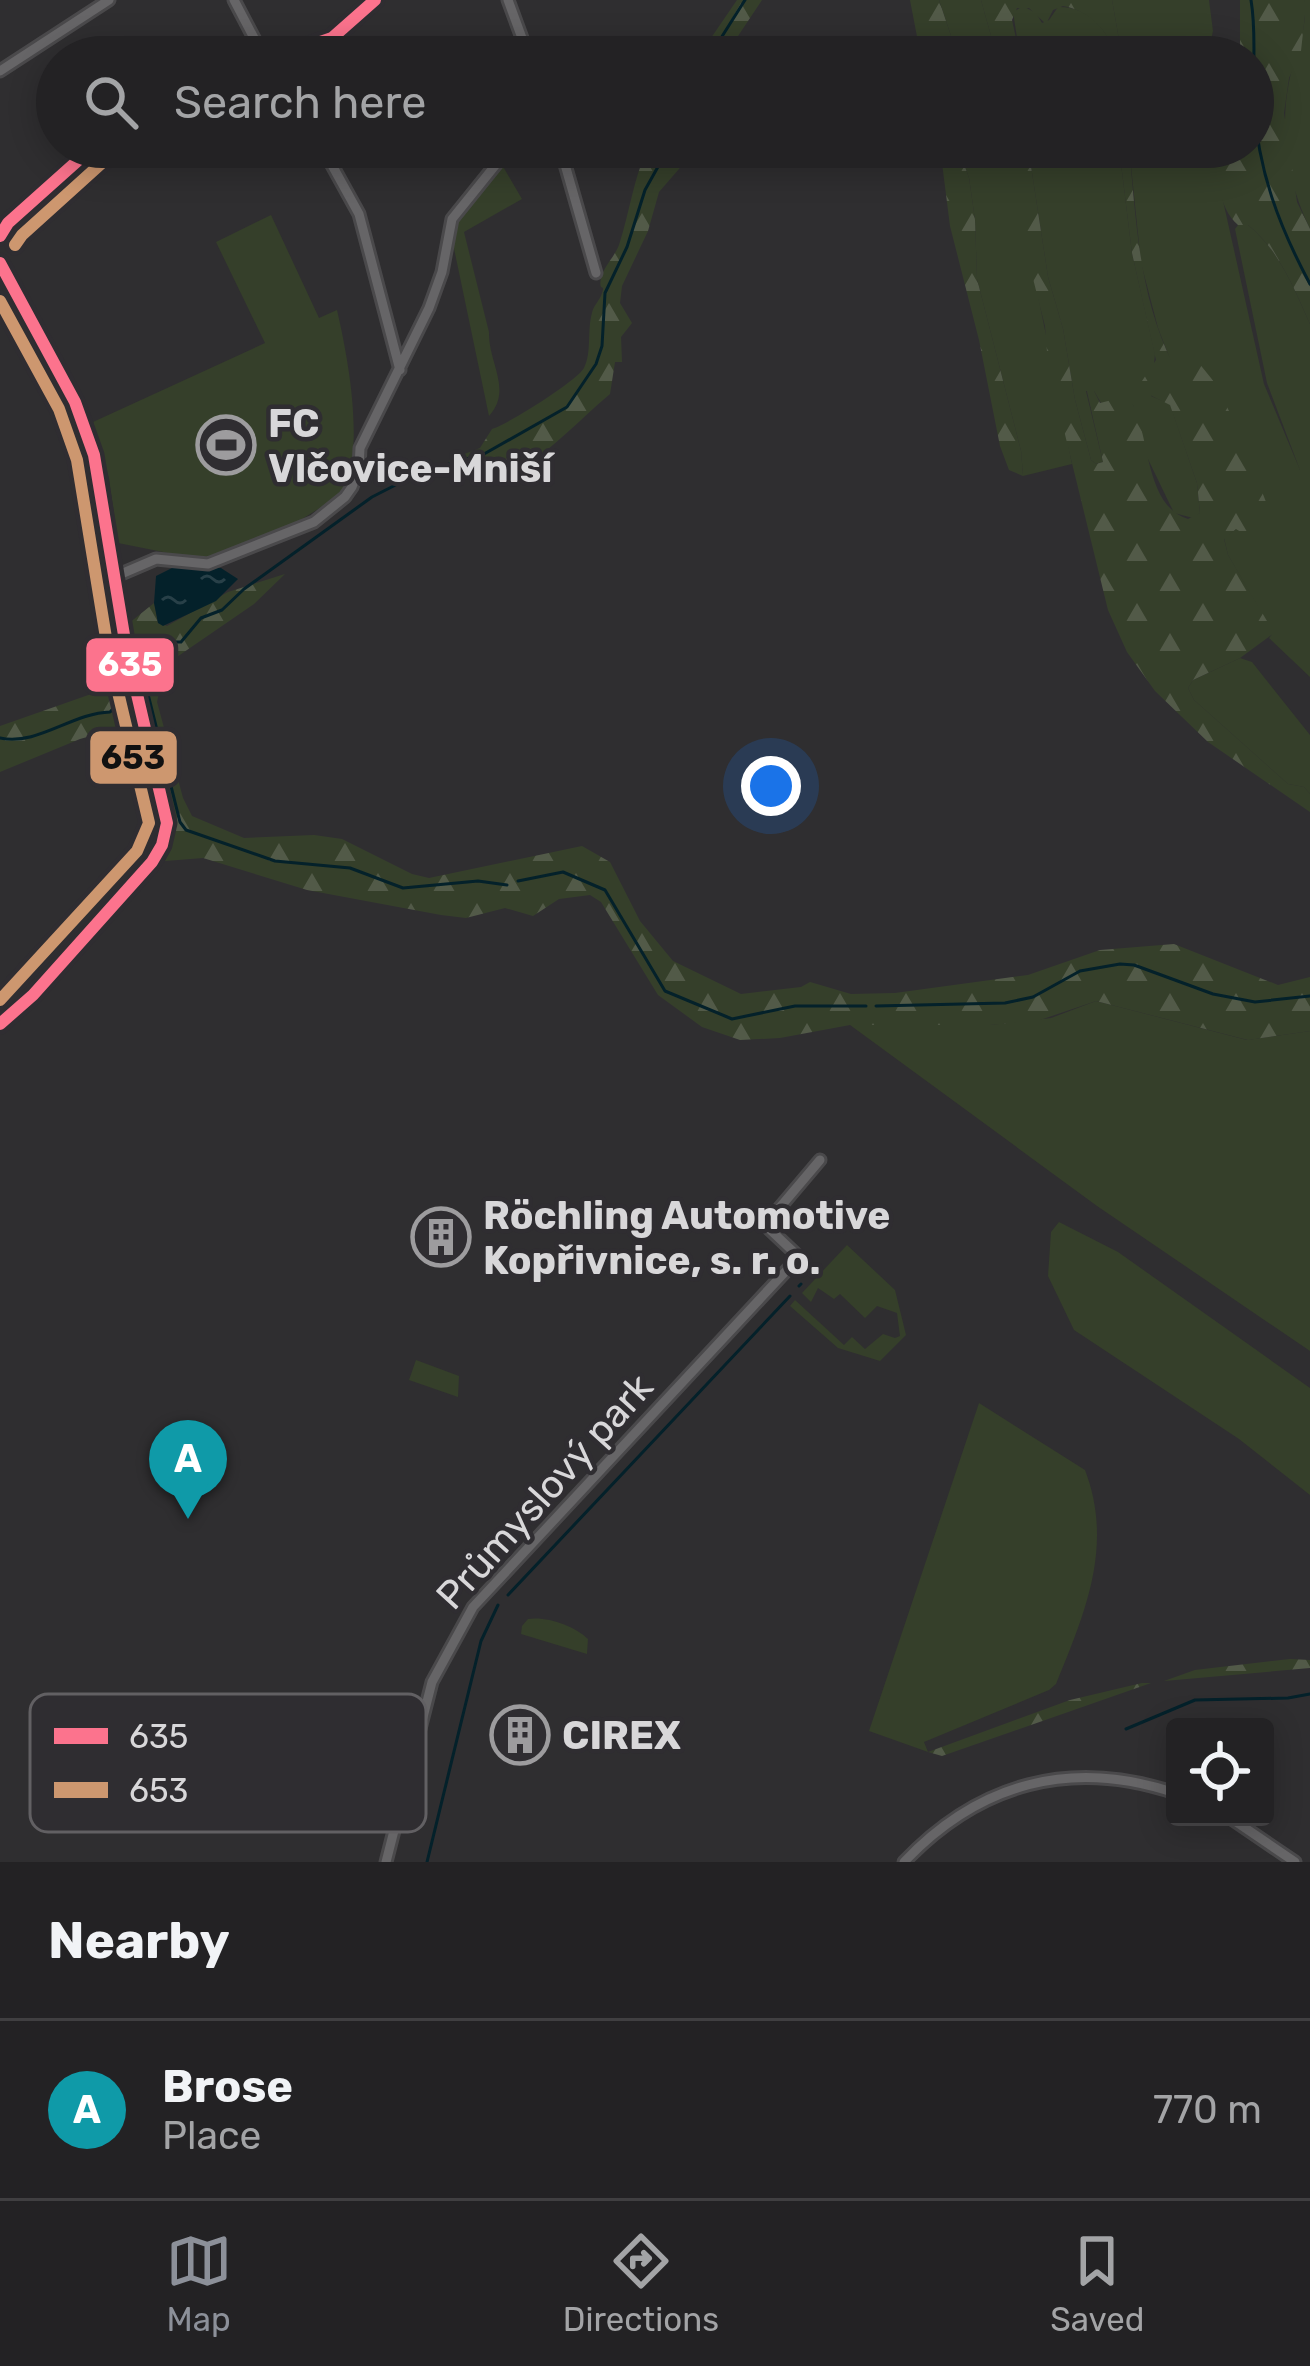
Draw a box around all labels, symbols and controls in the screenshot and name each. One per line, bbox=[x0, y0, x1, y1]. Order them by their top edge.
search box bbox=[36, 36, 1274, 168]
icon: search bbox=[78, 69, 144, 135]
text: Search here bbox=[174, 76, 426, 129]
place label: FC Vlčovice-Mniší bbox=[268, 401, 555, 492]
sports icon: FC Vlčovice-Mniší bbox=[195, 414, 257, 476]
line badge: 635 bbox=[84, 636, 176, 694]
text: 635 bbox=[98, 645, 162, 684]
line badge: 653 bbox=[88, 729, 179, 786]
text: 653 bbox=[101, 738, 165, 777]
your location bbox=[741, 756, 801, 816]
place label: Röchling Automotive Kopřivnice, s. r. o. bbox=[483, 1193, 891, 1284]
building icon: Röchling Automotive Kopřivnice, s. r. o. bbox=[410, 1206, 472, 1268]
street label: Průmyslový park bbox=[427, 1365, 662, 1619]
pin: A bbox=[149, 1420, 227, 1519]
legend bbox=[30, 1694, 426, 1832]
building icon: CIREX bbox=[489, 1704, 551, 1766]
place label: CIREX bbox=[562, 1713, 681, 1759]
text: 635 bbox=[129, 1717, 188, 1756]
map controls bbox=[1166, 1718, 1274, 1826]
button: locate bbox=[1166, 1718, 1274, 1826]
text: 653 bbox=[129, 1771, 188, 1810]
text: Nearby bbox=[48, 1910, 230, 1971]
text: Brose bbox=[162, 2060, 293, 2113]
text: A bbox=[73, 2087, 101, 2133]
text: 770 m bbox=[1153, 2087, 1262, 2133]
text: Place bbox=[162, 2113, 261, 2159]
tab: Map bbox=[166, 2228, 232, 2339]
tab: Directions bbox=[563, 2228, 719, 2339]
tab: Saved bbox=[1050, 2228, 1144, 2339]

